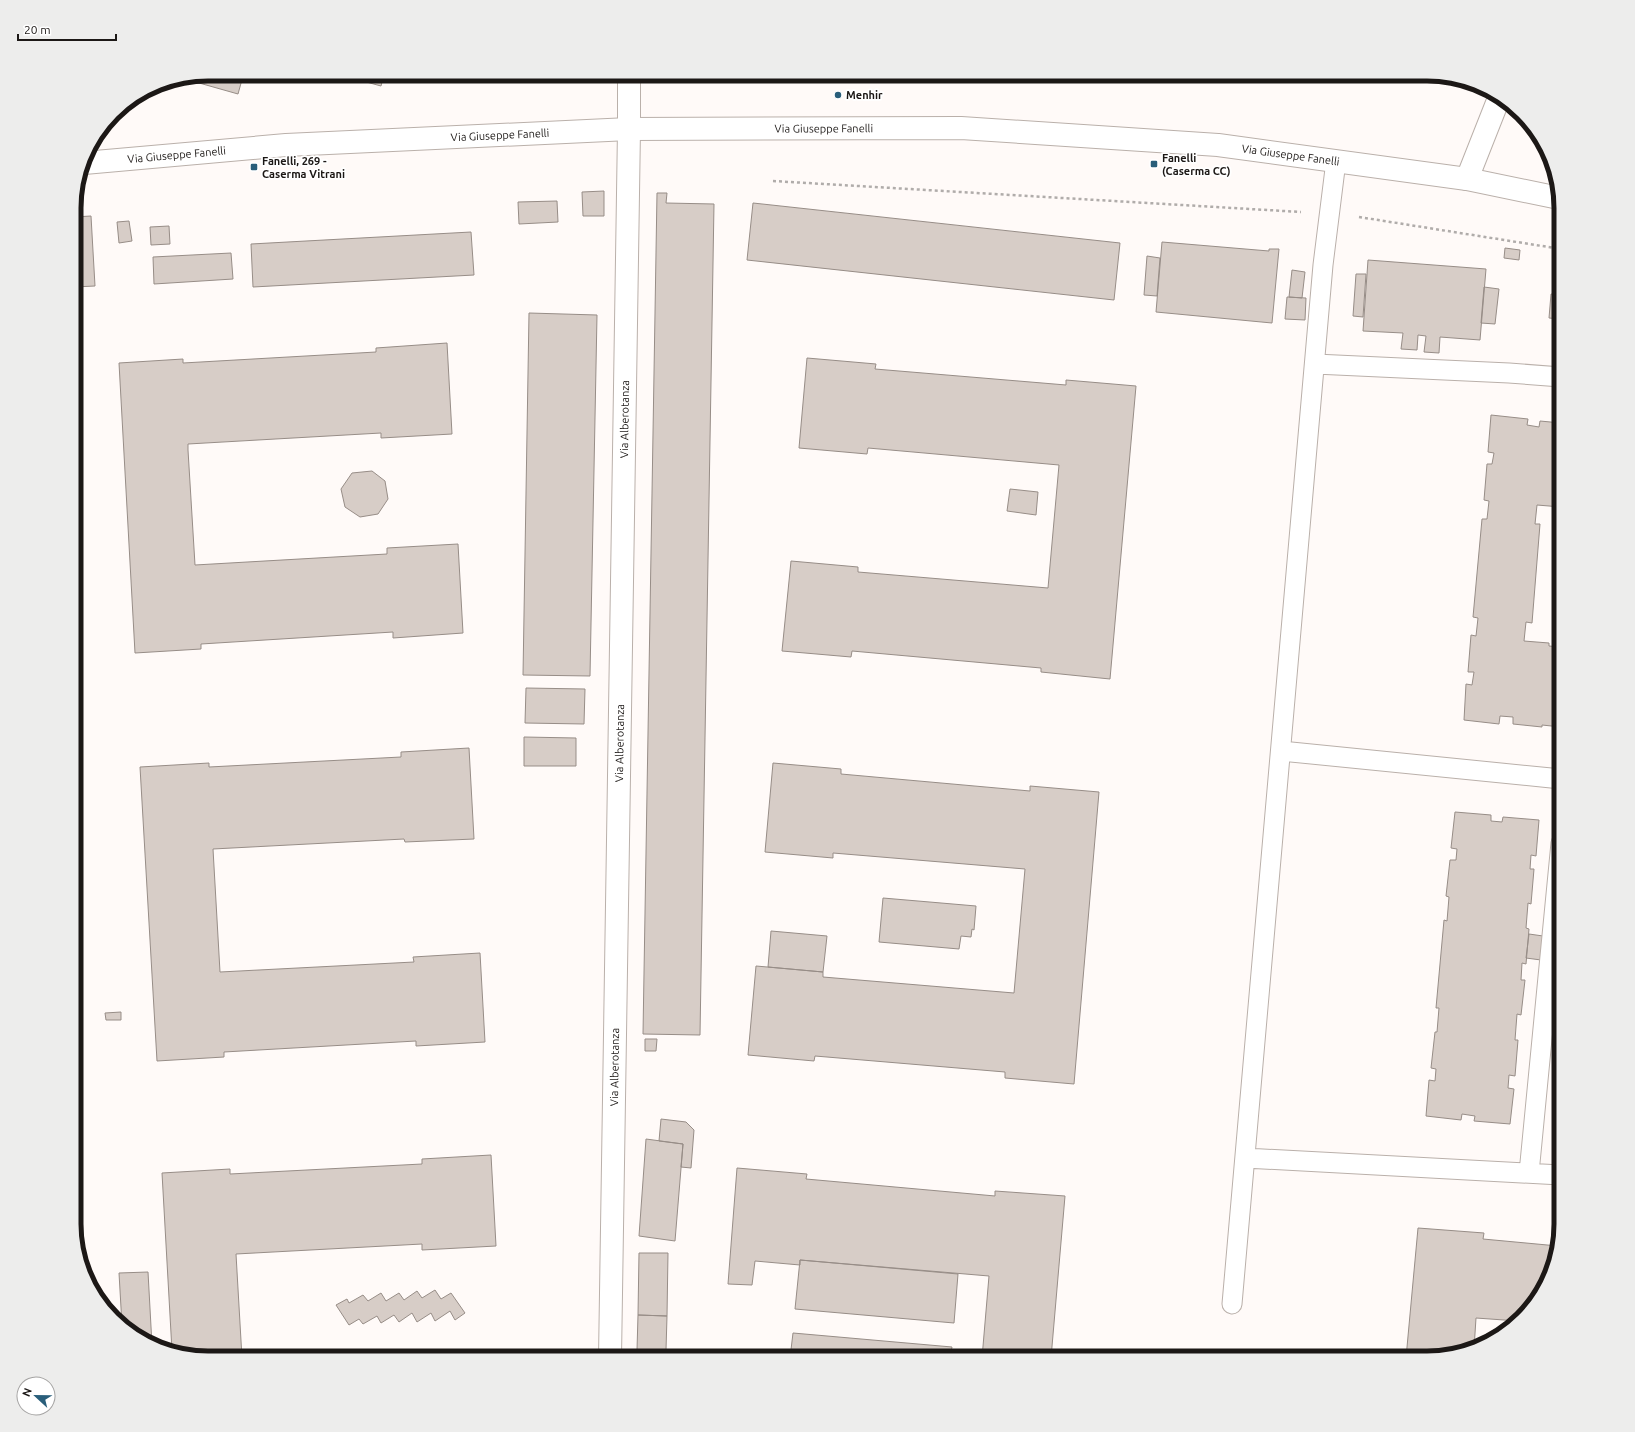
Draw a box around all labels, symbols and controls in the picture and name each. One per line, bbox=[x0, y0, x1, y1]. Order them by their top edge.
scale bar bbox=[18, 16, 116, 42]
text: 20 m bbox=[24, 23, 51, 36]
place label: Menhir bbox=[846, 89, 883, 101]
marker: Menhir bbox=[833, 90, 843, 100]
street label: Via Giuseppe Fanelli bbox=[774, 122, 873, 135]
street label: Via Giuseppe Fanelli bbox=[450, 127, 550, 143]
street label: Via Giuseppe Fanelli bbox=[1241, 142, 1340, 168]
street label: Via Giuseppe Fanelli bbox=[127, 144, 226, 165]
place label: Fanelli (Caserma CC) bbox=[1162, 152, 1231, 178]
place label: Fanelli, 269 - Caserma Vitrani bbox=[262, 155, 345, 180]
marker: Fanelli (Caserma CC) bbox=[1149, 159, 1159, 169]
marker: Fanelli, 269 - Caserma Vitrani bbox=[249, 162, 259, 172]
street label: Via Alberotanza bbox=[618, 380, 631, 458]
street label: Via Alberotanza bbox=[613, 704, 626, 782]
street label: Via Alberotanza bbox=[608, 1028, 621, 1106]
north arrow bbox=[16, 1376, 56, 1416]
text: N bbox=[20, 1386, 34, 1398]

